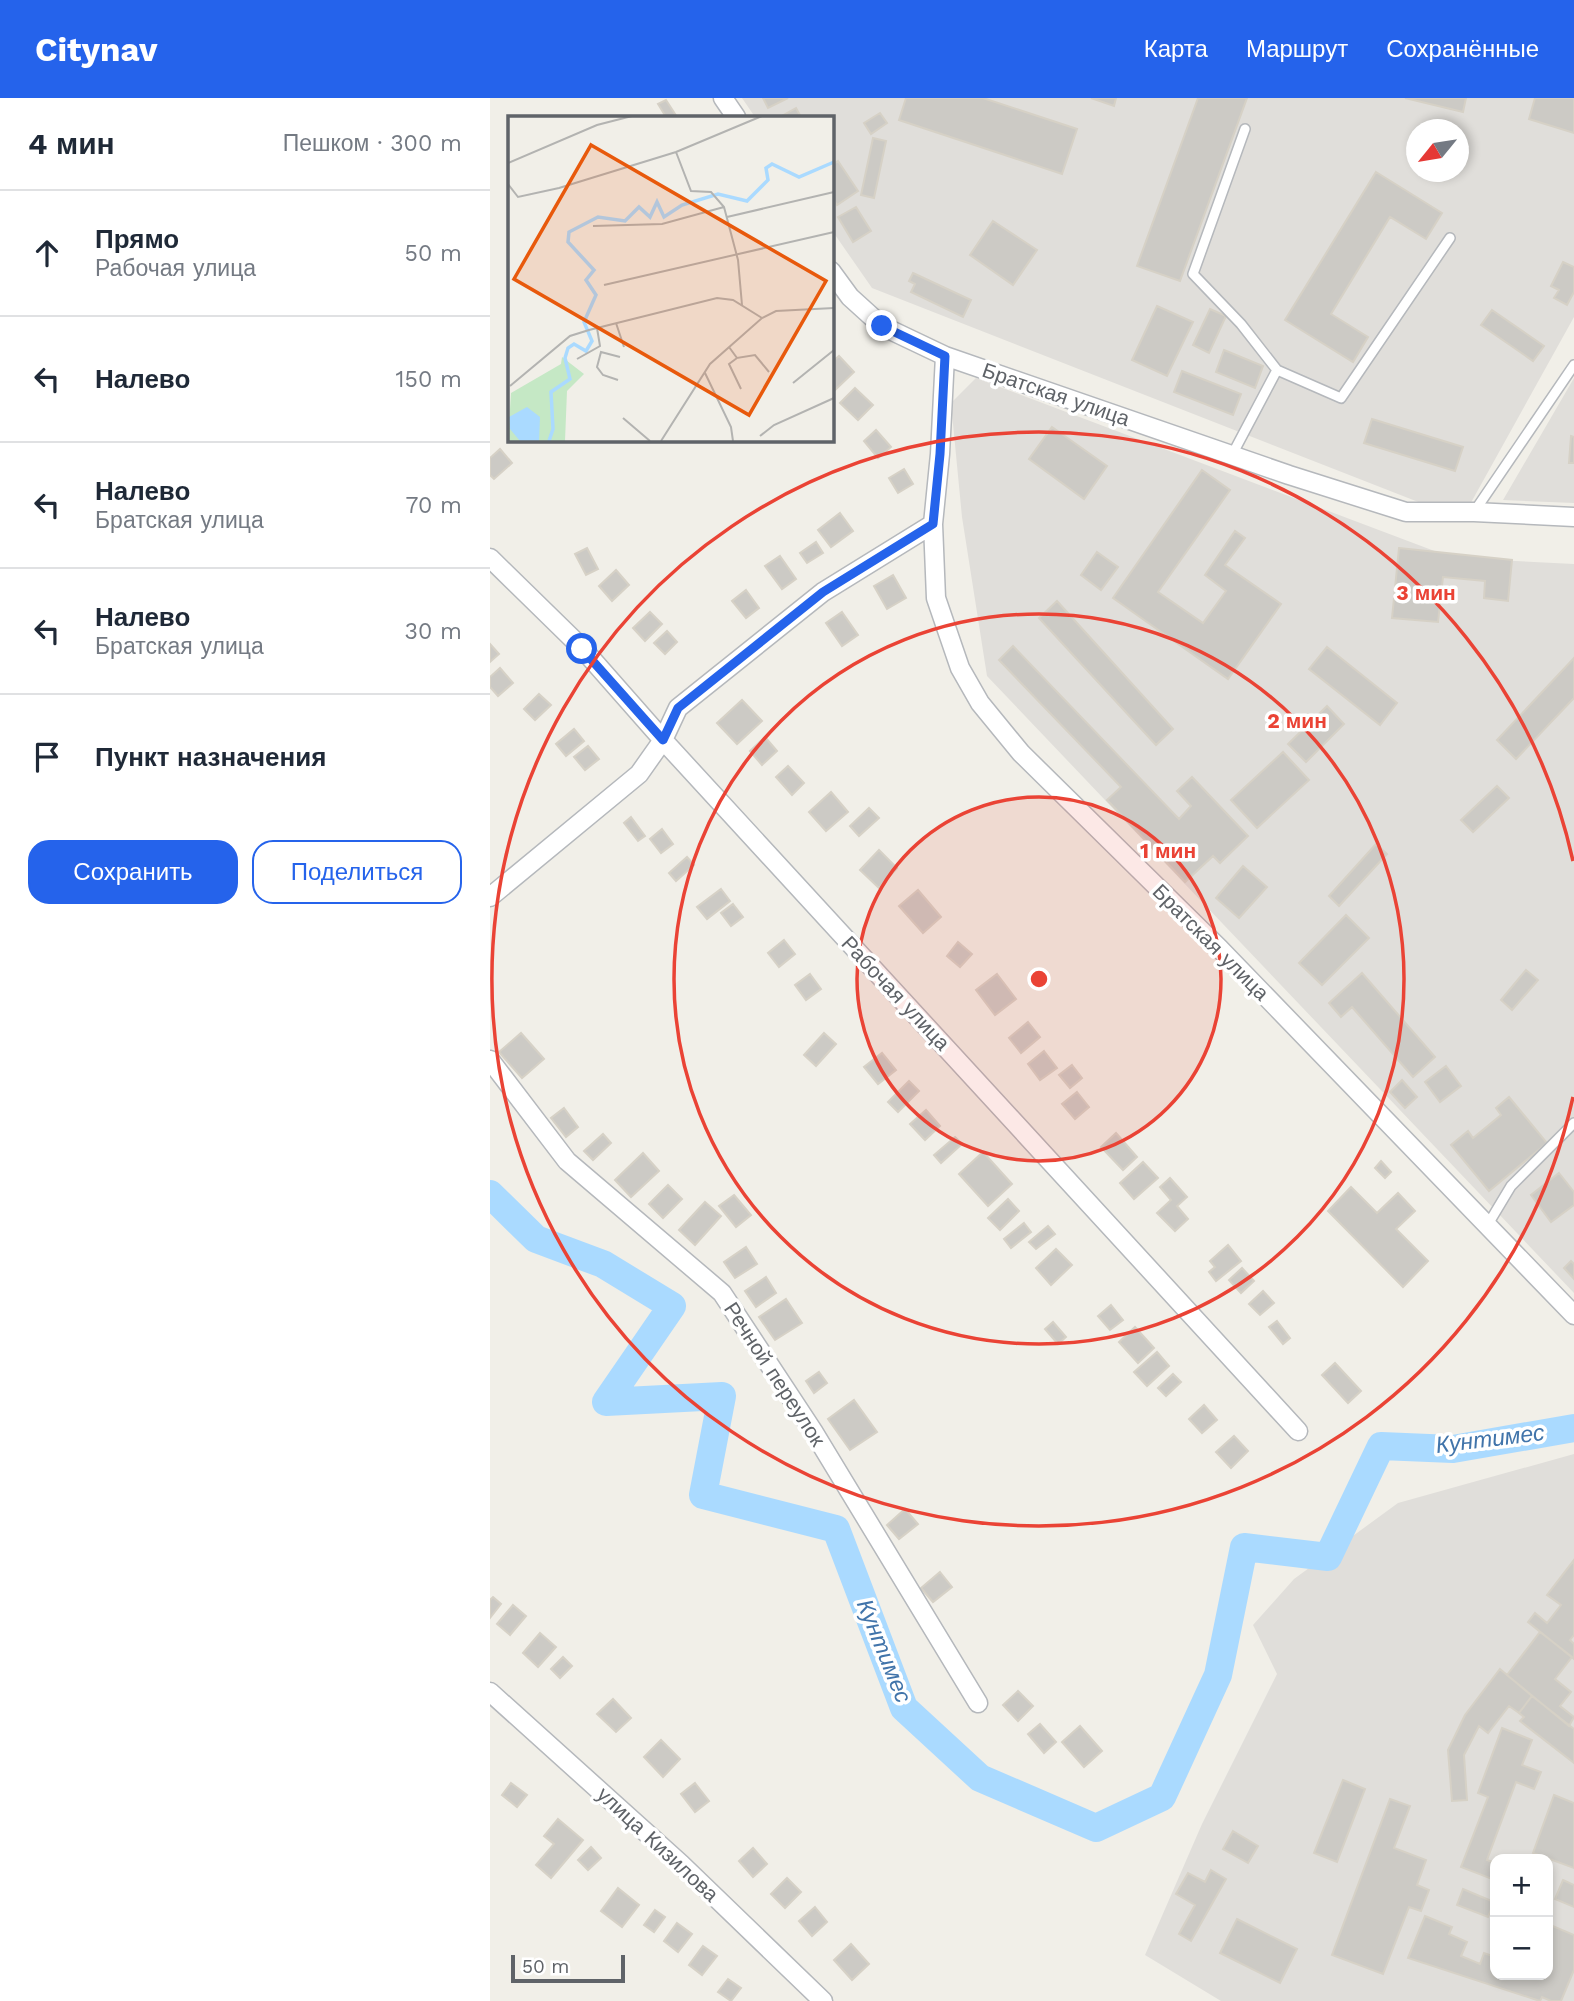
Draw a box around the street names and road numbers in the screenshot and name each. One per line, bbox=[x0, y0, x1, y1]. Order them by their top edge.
street label: Братская улица bbox=[979, 357, 1133, 431]
street label: Братская улица bbox=[1148, 879, 1275, 1006]
street label: Рабочая улица bbox=[837, 931, 956, 1056]
street label: Речной переулок bbox=[719, 1297, 831, 1451]
street label: улица Кизилова bbox=[592, 1781, 724, 1907]

